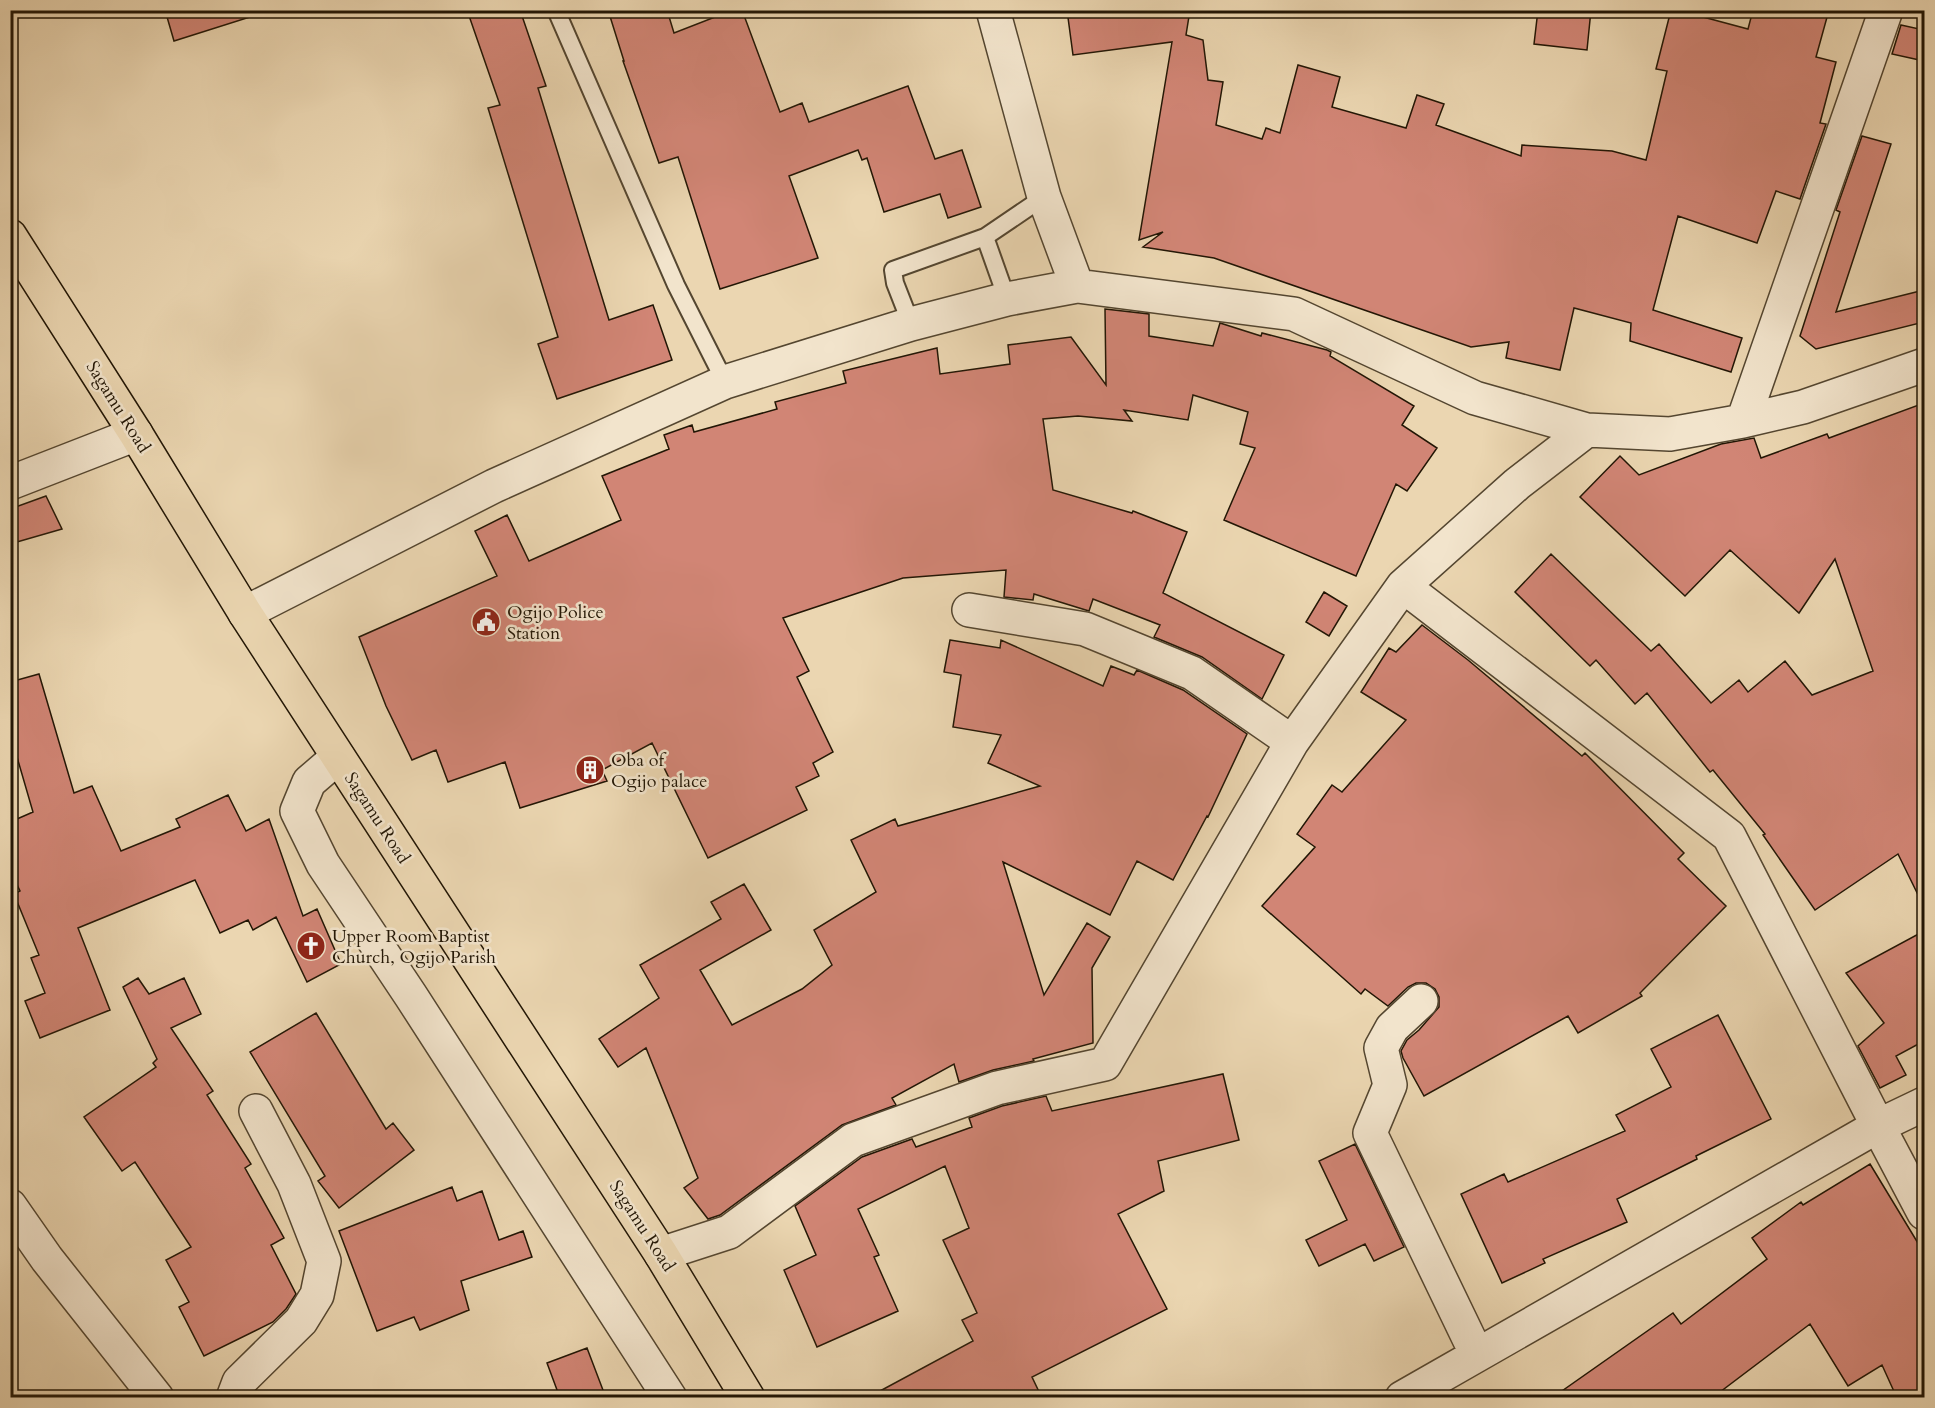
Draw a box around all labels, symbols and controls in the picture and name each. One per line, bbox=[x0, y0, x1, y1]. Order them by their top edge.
street label: Sagamu Road bbox=[80, 356, 156, 458]
place label: Ogijo Police Station bbox=[507, 600, 604, 646]
public building icon: Ogijo Police Station bbox=[470, 606, 502, 638]
place label: Oba of Ogijo palace bbox=[611, 748, 707, 794]
building icon: Oba of Ogijo palace bbox=[574, 754, 606, 786]
street label: Sagamu Road bbox=[338, 768, 416, 869]
place label: Upper Room Baptist Church, Ogijo Parish bbox=[332, 924, 496, 970]
church icon: Upper Room Baptist Church, Ogijo Parish bbox=[295, 930, 327, 962]
street label: Sagamu Road bbox=[603, 1176, 681, 1277]

